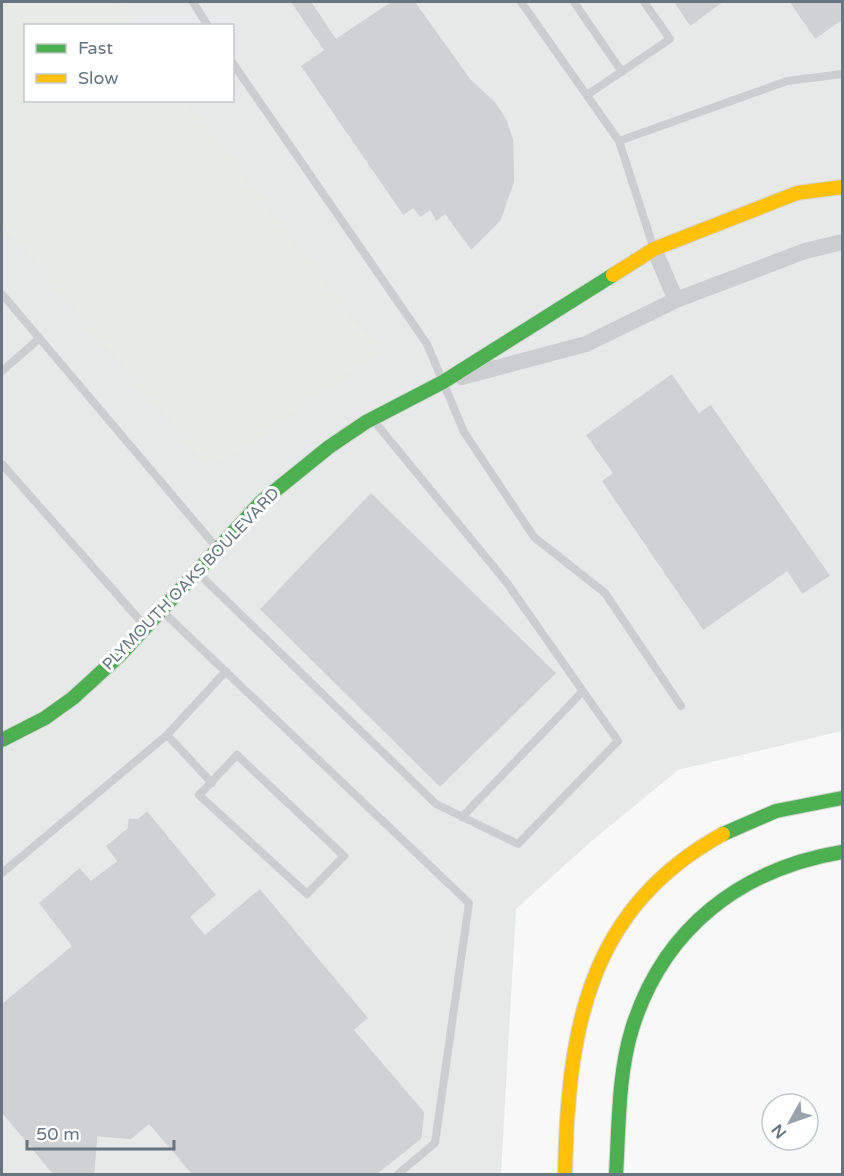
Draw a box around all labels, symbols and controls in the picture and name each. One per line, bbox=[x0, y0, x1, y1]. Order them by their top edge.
legend bbox=[24, 24, 234, 102]
text: Fast bbox=[78, 37, 113, 59]
text: Slow bbox=[78, 67, 119, 89]
street label: PLYMOUTH OAKS BOULEVARD bbox=[98, 484, 284, 674]
north arrow bbox=[760, 1092, 820, 1152]
scale bar bbox=[27, 1113, 174, 1151]
text: N bbox=[767, 1120, 791, 1142]
text: 50 m bbox=[36, 1123, 80, 1145]

